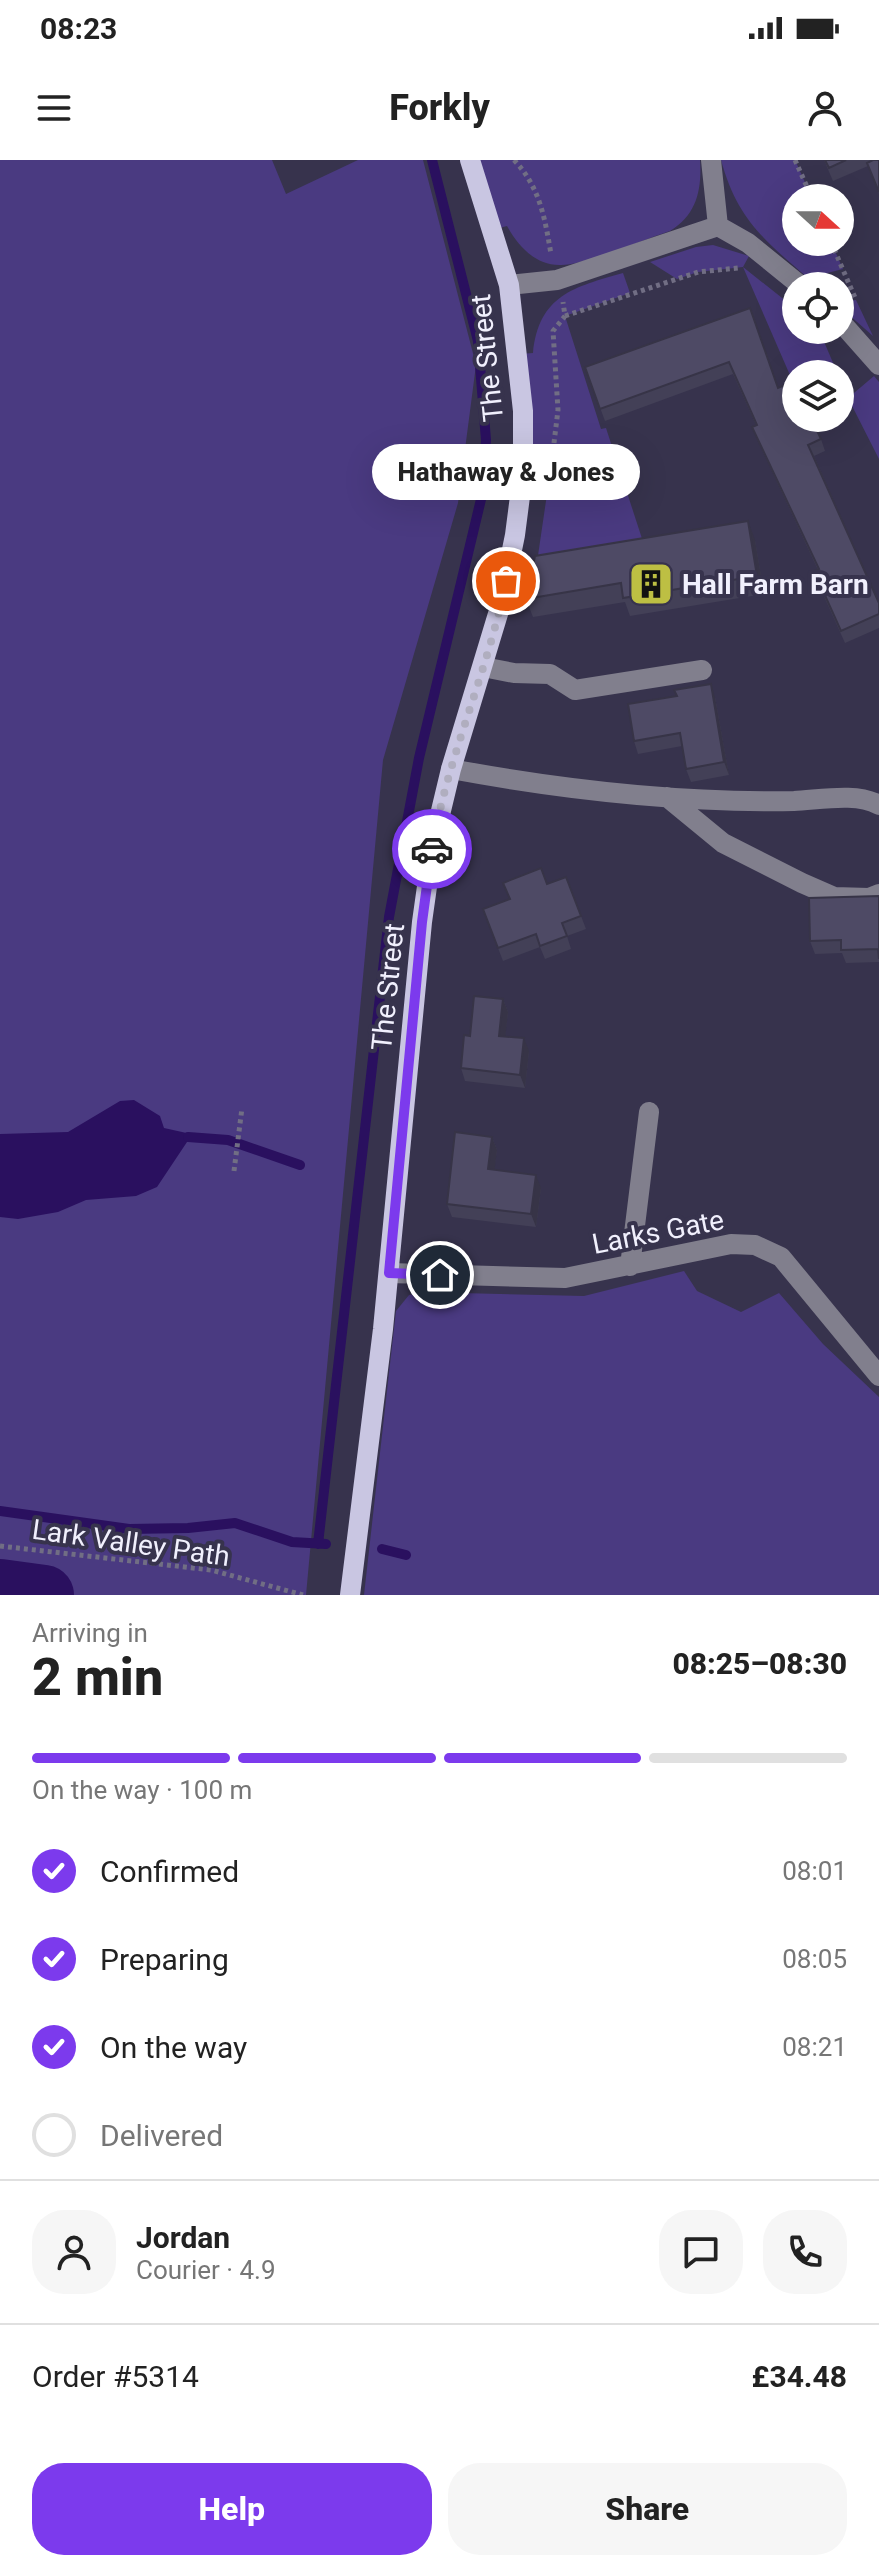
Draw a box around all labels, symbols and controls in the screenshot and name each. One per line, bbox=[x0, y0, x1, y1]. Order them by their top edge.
text: 08:23 bbox=[40, 11, 117, 46]
icon: menu bbox=[32, 86, 76, 130]
icon: person bbox=[803, 86, 847, 130]
text: Forkly bbox=[389, 87, 490, 129]
north arrow bbox=[782, 184, 854, 256]
map controls bbox=[782, 184, 854, 432]
button: locate bbox=[782, 272, 854, 344]
street label: The Street bbox=[464, 293, 510, 423]
button: layers bbox=[782, 360, 854, 432]
callout: Hathaway & Jones bbox=[372, 445, 640, 501]
text: Hathaway & Jones bbox=[397, 457, 615, 487]
pin bbox=[472, 547, 540, 615]
icon: bag bbox=[484, 559, 528, 603]
building icon: Hall Farm Barn bbox=[627, 560, 675, 608]
place label: Hall Farm Barn bbox=[682, 568, 869, 601]
courier bbox=[392, 809, 472, 889]
icon: car bbox=[410, 827, 454, 871]
street label: The Street bbox=[365, 922, 411, 1052]
street label: Larks Gate bbox=[589, 1203, 727, 1261]
pin bbox=[406, 1241, 474, 1309]
icon: home bbox=[418, 1253, 462, 1297]
street label: Lark Valley Path bbox=[30, 1513, 232, 1573]
text: Arriving in bbox=[32, 1618, 148, 1648]
text: 08:25–08:30 bbox=[672, 1646, 847, 1681]
text: 2 min bbox=[32, 1647, 163, 1708]
text: On the way · 100 m bbox=[32, 1775, 252, 1805]
icon: check bbox=[32, 1849, 76, 1893]
text: Confirmed bbox=[100, 1854, 239, 1889]
text: 08:01 bbox=[782, 1856, 847, 1886]
icon: check bbox=[32, 1937, 76, 1981]
text: Preparing bbox=[100, 1942, 229, 1977]
text: 08:05 bbox=[782, 1944, 847, 1974]
icon: check bbox=[32, 2025, 76, 2069]
text: On the way bbox=[100, 2030, 247, 2065]
text: 08:21 bbox=[782, 2032, 847, 2062]
text: Delivered bbox=[100, 2118, 223, 2153]
button: person bbox=[32, 2210, 116, 2294]
button: chat bbox=[659, 2210, 743, 2294]
button: phone bbox=[763, 2210, 847, 2294]
text: Jordan bbox=[136, 2220, 230, 2255]
text: Courier · 4.9 bbox=[136, 2255, 276, 2285]
text: Order #5314 bbox=[32, 2359, 199, 2394]
text: £34.48 bbox=[752, 2359, 847, 2394]
button: Help bbox=[32, 2463, 432, 2555]
button: Share bbox=[448, 2463, 847, 2555]

